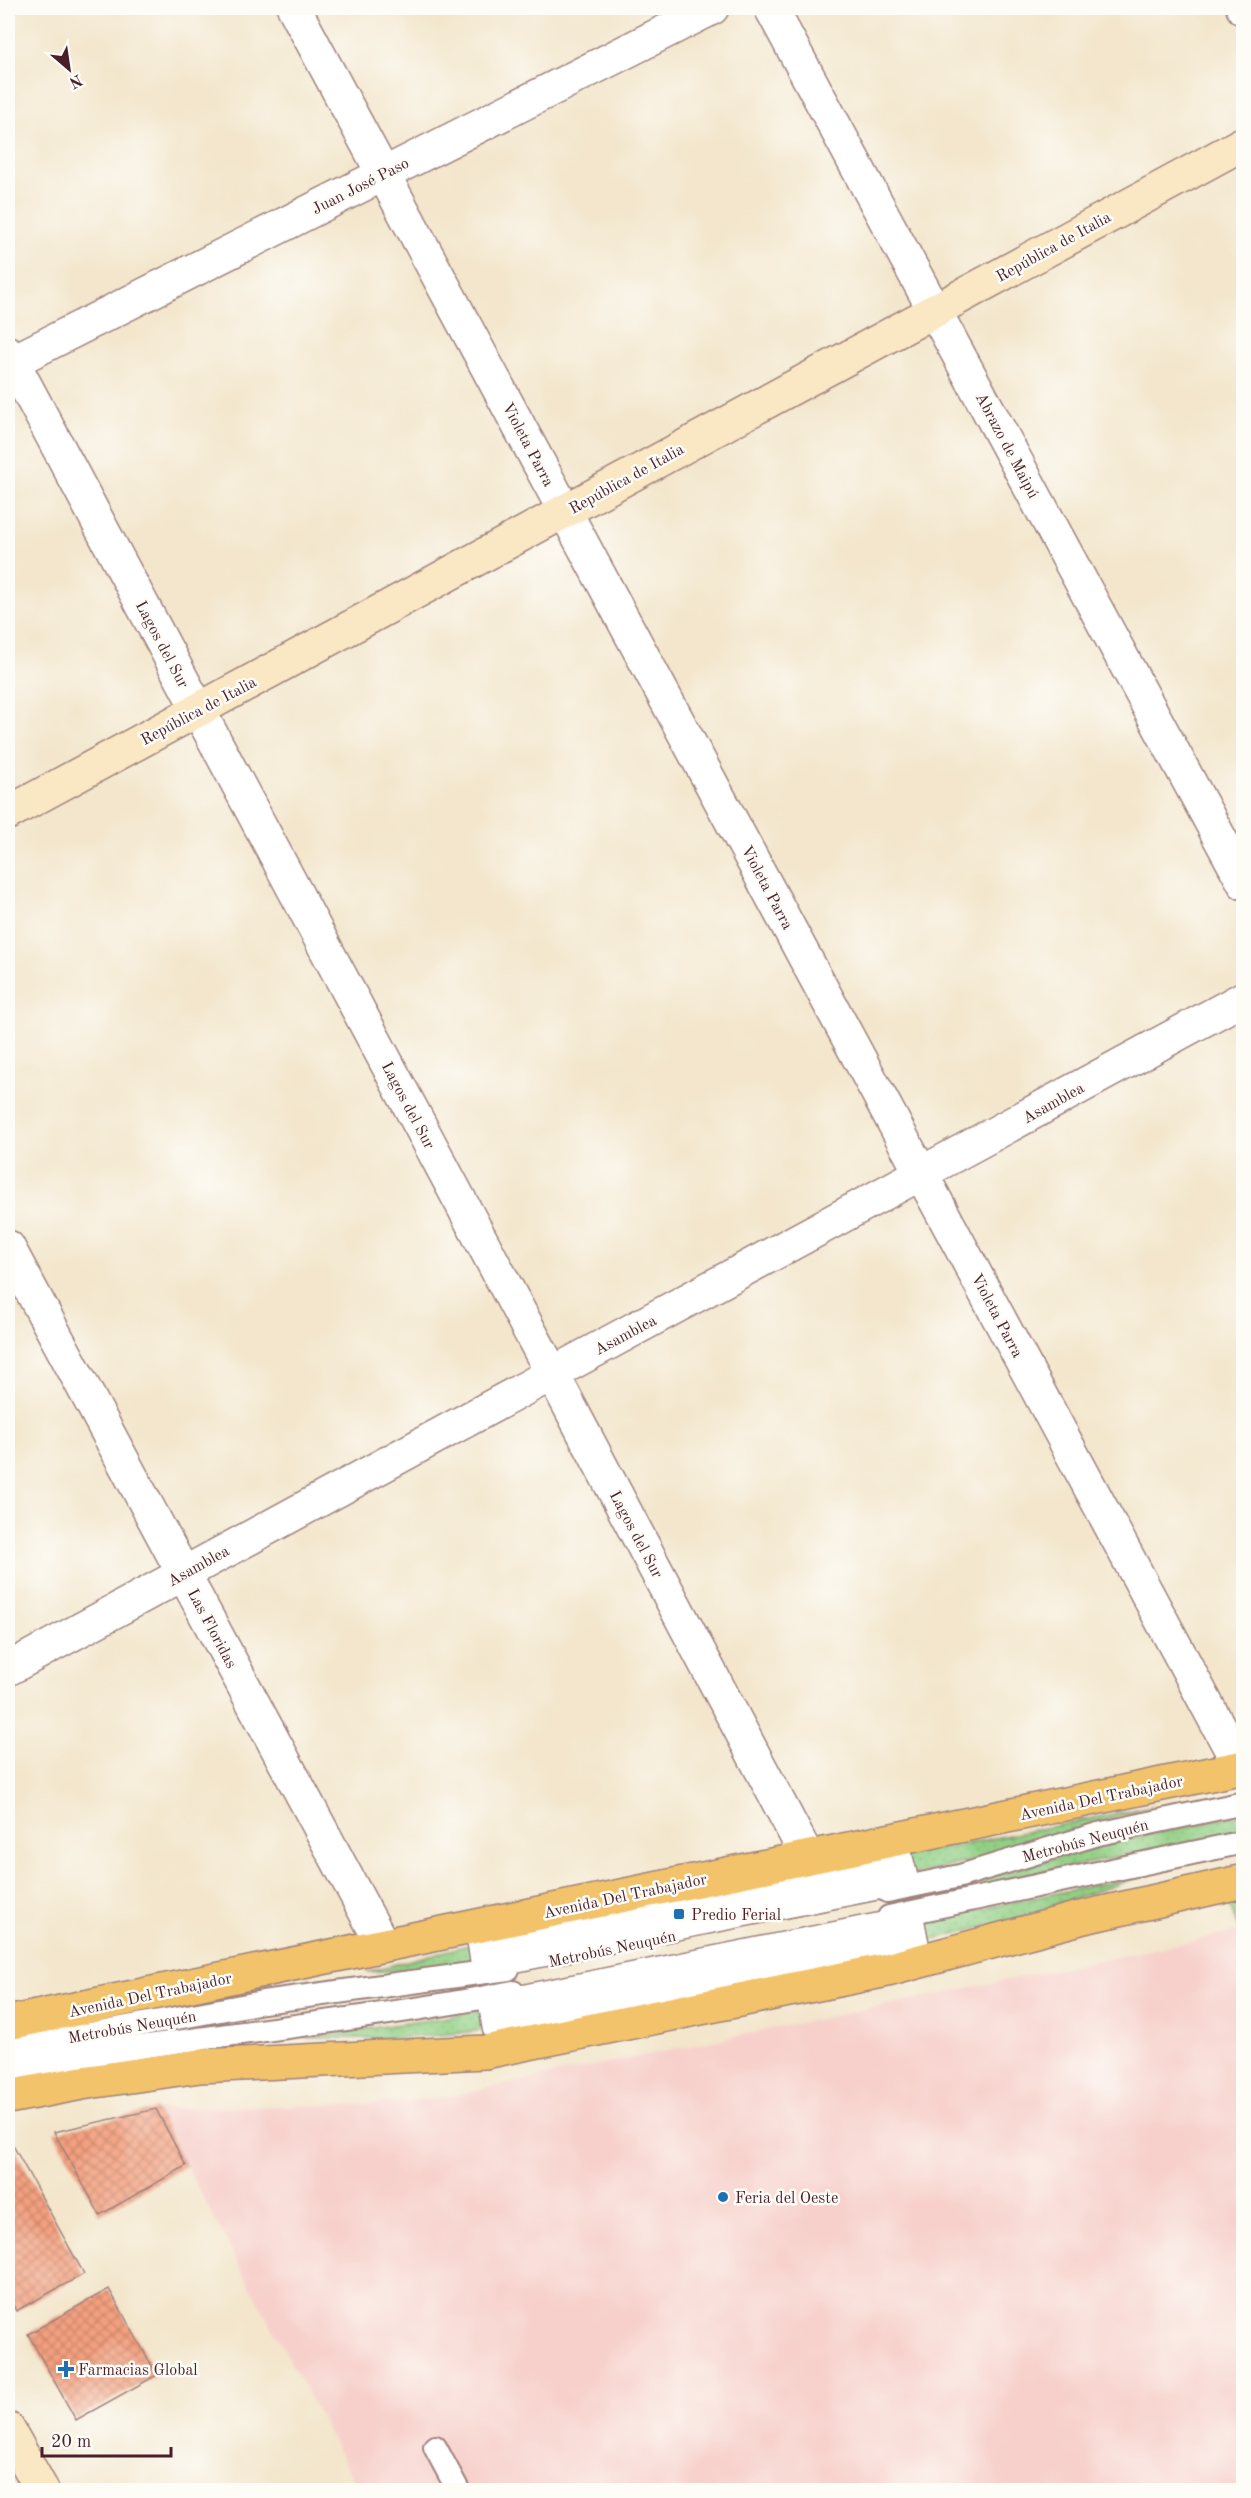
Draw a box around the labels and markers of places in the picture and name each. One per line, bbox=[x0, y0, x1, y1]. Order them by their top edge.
marker: Predio Ferial bbox=[672, 1907, 686, 1921]
place label: Predio Ferial bbox=[691, 1908, 781, 1924]
marker: Feria del Oeste bbox=[716, 2190, 730, 2204]
place label: Feria del Oeste bbox=[735, 2191, 838, 2207]
marker: Farmacias Global bbox=[59, 2362, 73, 2376]
place label: Farmacias Global bbox=[78, 2363, 198, 2379]

